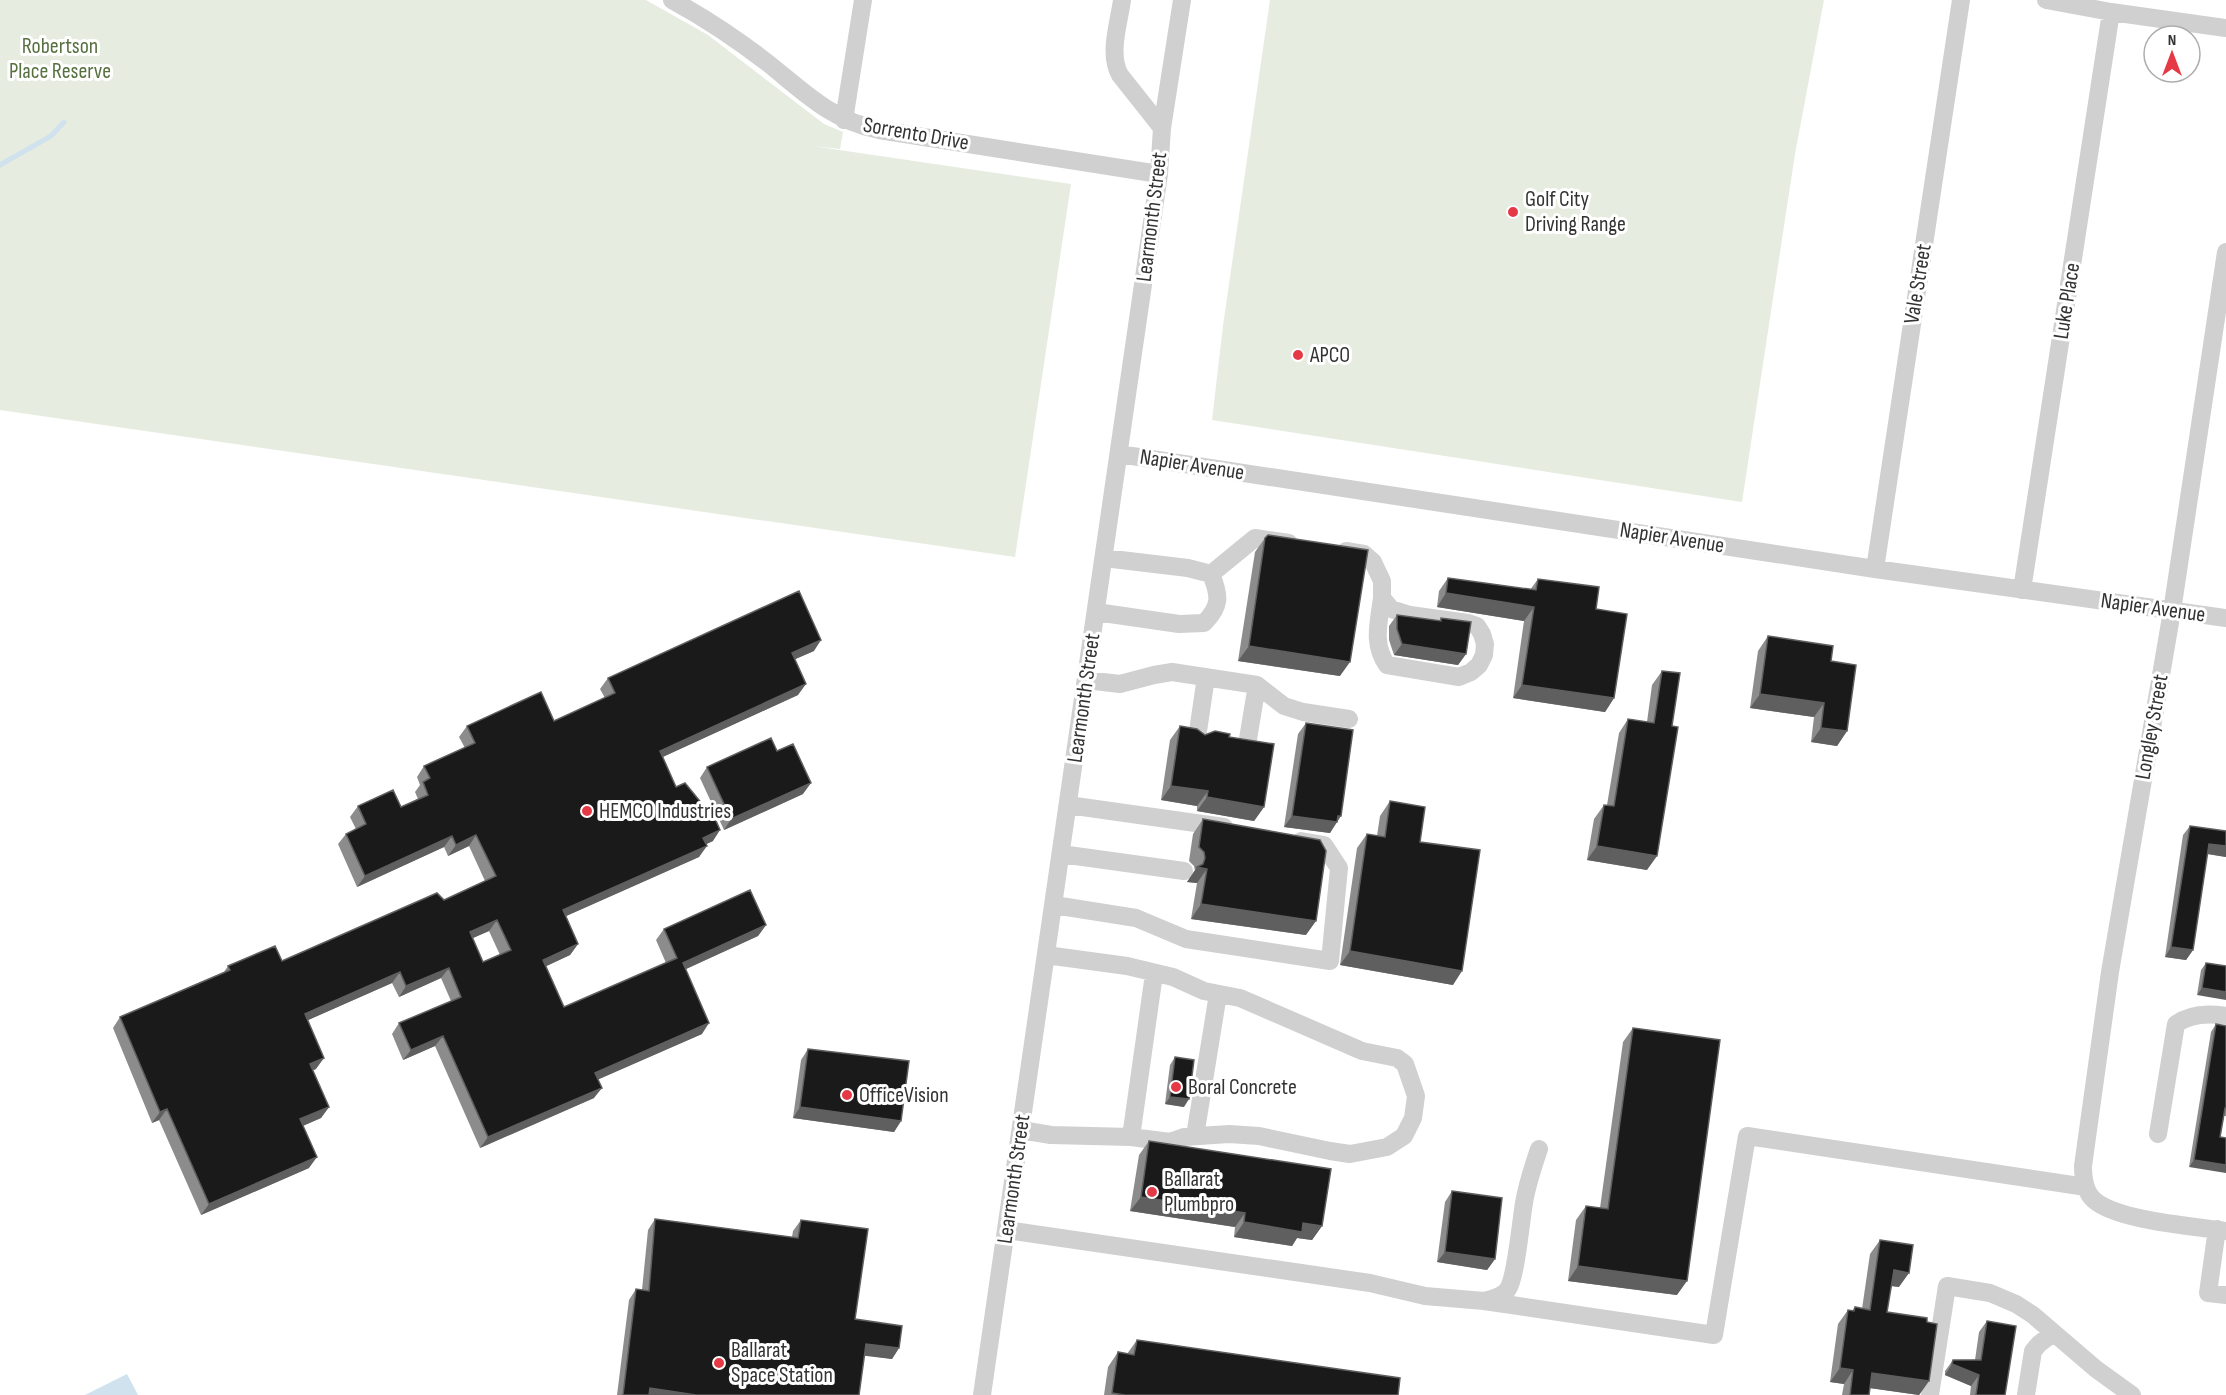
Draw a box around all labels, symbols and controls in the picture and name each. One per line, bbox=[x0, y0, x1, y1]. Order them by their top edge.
north arrow bbox=[2142, 24, 2202, 84]
text: N bbox=[2168, 31, 2176, 50]
park label: Robertson Place Reserve bbox=[9, 33, 111, 85]
street label: Sorrento Drive bbox=[861, 111, 971, 157]
street label: Learmonth Street bbox=[1131, 150, 1173, 283]
place label: Golf City Driving Range bbox=[1525, 186, 1626, 238]
marker: Golf City Driving Range bbox=[1506, 205, 1520, 219]
street label: Vale Street bbox=[1898, 242, 1938, 326]
street label: Luke Place bbox=[2048, 261, 2086, 341]
place label: APCO bbox=[1309, 342, 1350, 369]
marker: APCO bbox=[1291, 348, 1305, 362]
street label: Napier Avenue bbox=[1138, 443, 1246, 487]
street label: Napier Avenue bbox=[1618, 516, 1726, 560]
street label: Napier Avenue bbox=[2099, 587, 2207, 629]
street label: Learmonth Street bbox=[1062, 631, 1106, 764]
street label: Longley Street bbox=[2129, 672, 2175, 782]
place label: HEMCO Industries bbox=[599, 798, 731, 825]
marker: HEMCO Industries bbox=[580, 804, 594, 818]
place label: Boral Concrete bbox=[1188, 1074, 1297, 1101]
marker: Boral Concrete bbox=[1169, 1080, 1183, 1094]
place label: OfficeVision bbox=[859, 1082, 949, 1109]
marker: OfficeVision bbox=[840, 1088, 854, 1102]
street label: Learmonth Street bbox=[992, 1112, 1036, 1245]
place label: Ballarat Plumbpro bbox=[1164, 1166, 1234, 1218]
marker: Ballarat Plumbpro bbox=[1145, 1185, 1159, 1199]
place label: Ballarat Space Station bbox=[731, 1337, 833, 1389]
marker: Ballarat Space Station bbox=[712, 1356, 726, 1370]

